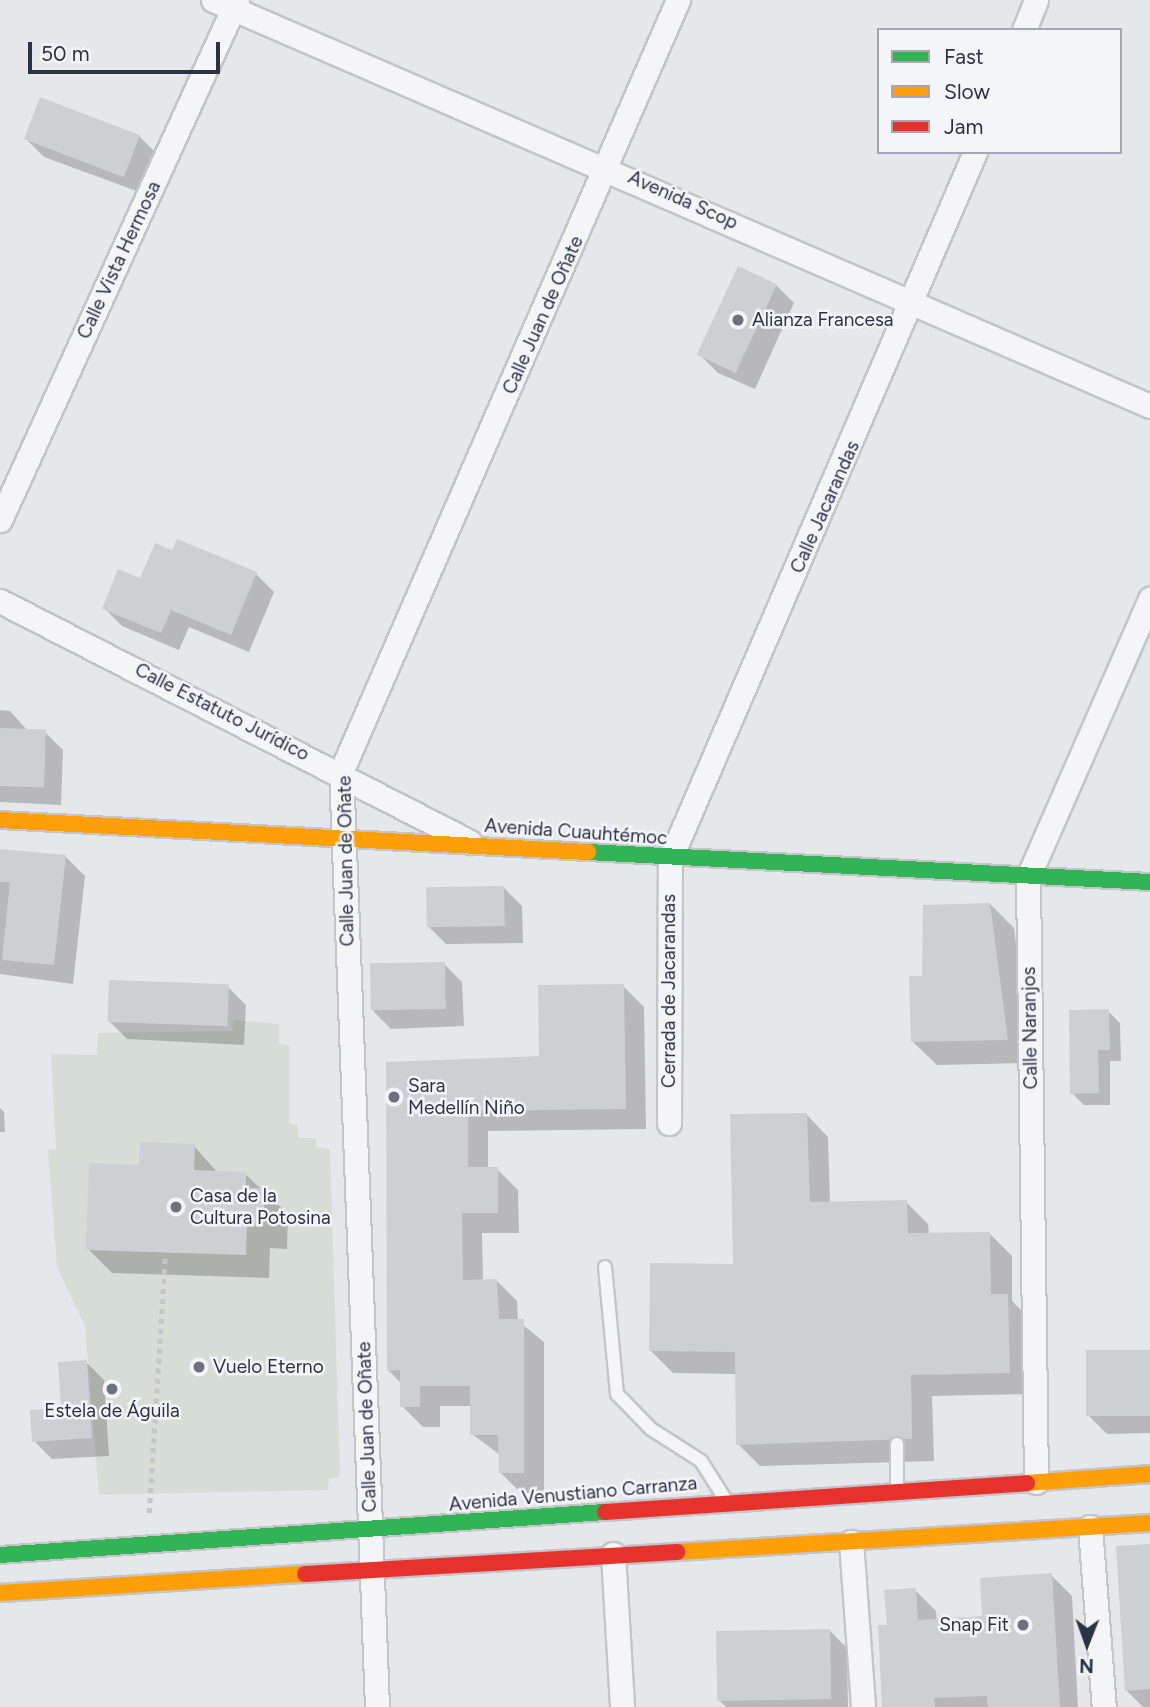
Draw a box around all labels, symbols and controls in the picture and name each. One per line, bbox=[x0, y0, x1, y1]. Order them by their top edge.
scale bar bbox=[32, 28, 224, 72]
legend bbox=[877, 28, 1122, 154]
text: 50 m bbox=[41, 41, 90, 66]
text: Fast bbox=[944, 44, 984, 69]
text: Slow bbox=[944, 79, 990, 104]
text: Jam bbox=[944, 114, 983, 139]
street label: Avenida Scop bbox=[625, 166, 741, 234]
street label: Calle Vista Hermosa bbox=[72, 177, 166, 343]
street label: Calle Juan de Oñate bbox=[498, 232, 588, 398]
place label: Alianza Francesa bbox=[752, 309, 893, 331]
marker: Alianza Francesa bbox=[730, 312, 746, 328]
street label: Calle Jacarandas bbox=[786, 437, 864, 577]
street label: Calle Estatuto Jurídico bbox=[131, 658, 313, 766]
street label: Calle Juan de Oñate bbox=[333, 775, 359, 947]
street label: Avenida Cuauhtémoc bbox=[484, 814, 668, 850]
street label: Cerrada de Jacarandas bbox=[658, 894, 680, 1088]
street label: Calle Naranjos bbox=[1018, 966, 1042, 1090]
place label: Sara Medellín Niño bbox=[408, 1075, 525, 1119]
marker: Sara Medellín Niño bbox=[386, 1089, 402, 1105]
place label: Casa de la Cultura Potosina bbox=[190, 1185, 331, 1229]
marker: Casa de la Cultura Potosina bbox=[168, 1199, 184, 1215]
street label: Calle Juan de Oñate bbox=[353, 1341, 381, 1513]
place label: Vuelo Eterno bbox=[213, 1356, 324, 1378]
marker: Vuelo Eterno bbox=[191, 1359, 207, 1375]
marker: Estela de Águila bbox=[104, 1381, 120, 1397]
place label: Estela de Águila bbox=[44, 1400, 180, 1422]
street label: Avenida Venustiano Carranza bbox=[448, 1472, 698, 1516]
north arrow bbox=[1052, 1609, 1122, 1679]
place label: Snap Fit bbox=[939, 1614, 1009, 1636]
marker: Snap Fit bbox=[1015, 1617, 1031, 1633]
text: N bbox=[1079, 1654, 1094, 1677]

